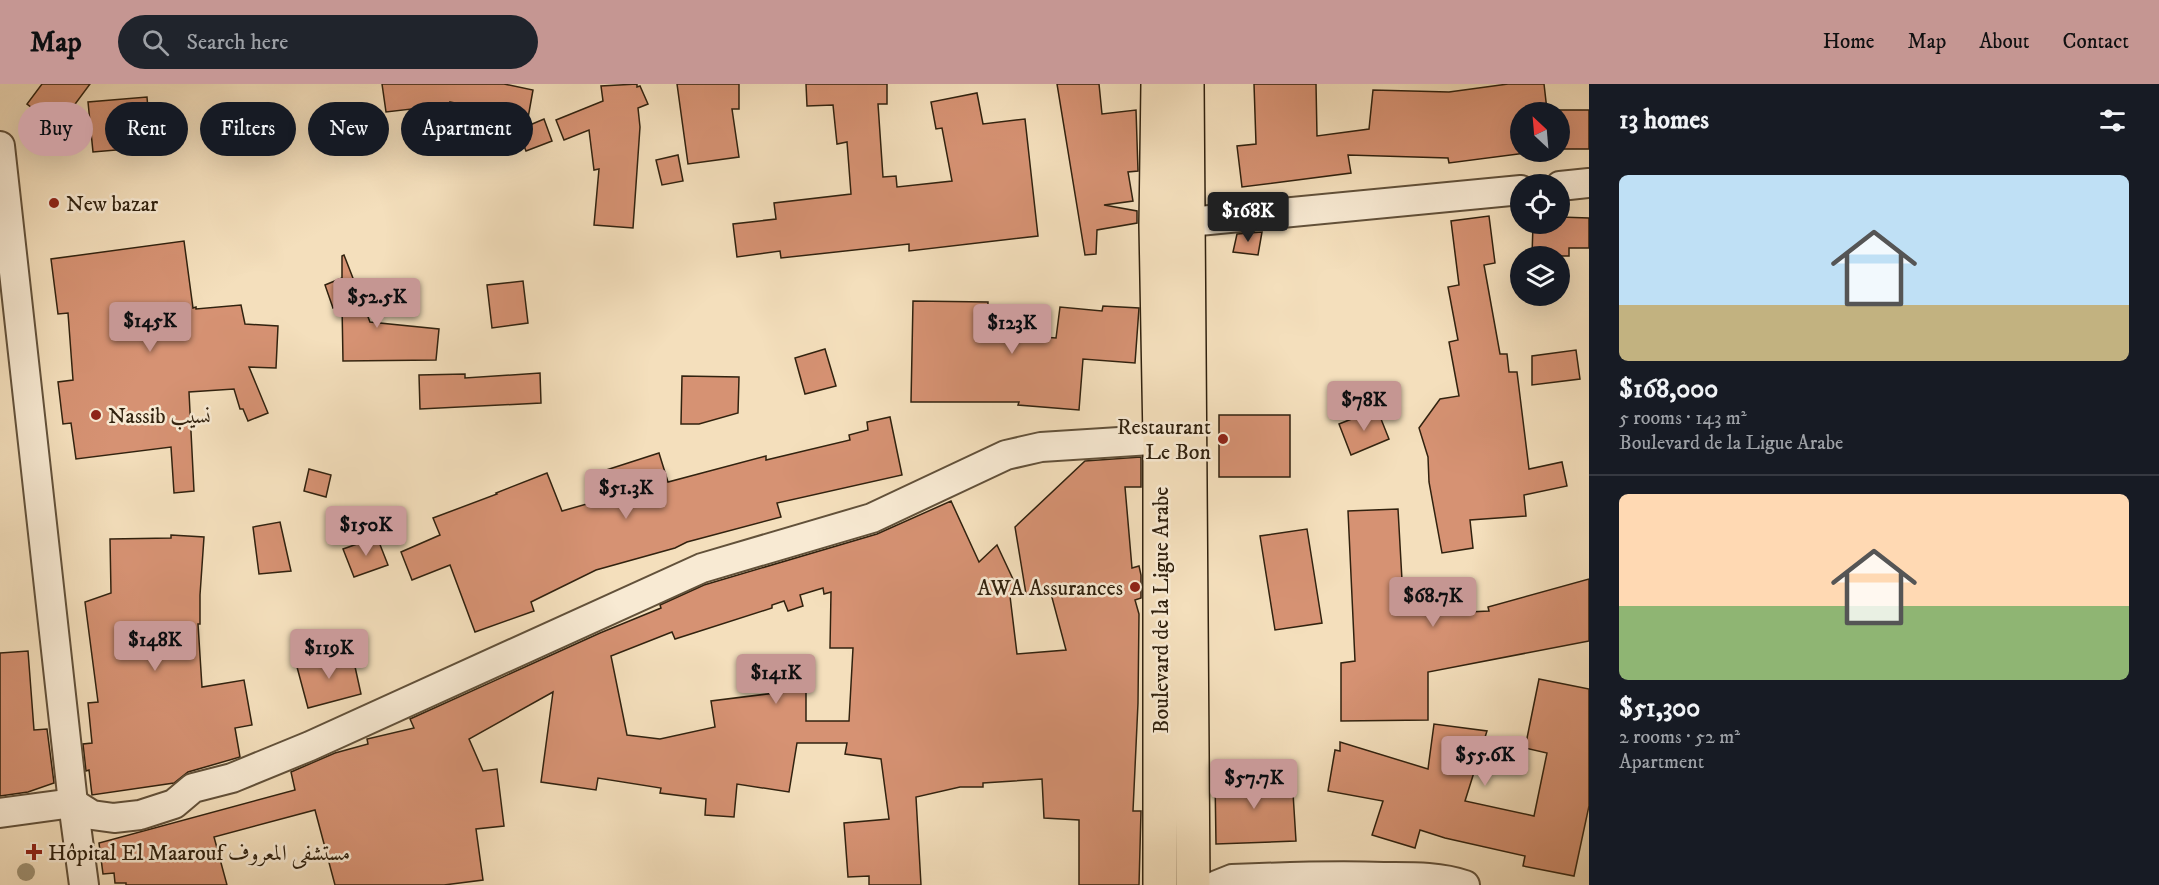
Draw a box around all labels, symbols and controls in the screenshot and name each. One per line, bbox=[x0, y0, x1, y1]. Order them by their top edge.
search box bbox=[118, 15, 538, 69]
text: Map bbox=[30, 25, 82, 60]
icon: search bbox=[139, 26, 172, 59]
text: Search here bbox=[187, 29, 288, 56]
text: Home bbox=[1823, 29, 1875, 55]
text: Map bbox=[1908, 29, 1946, 55]
text: About bbox=[1979, 29, 2030, 55]
text: Contact bbox=[2063, 29, 2129, 55]
chip: Buy bbox=[18, 102, 93, 156]
chip: Rent bbox=[105, 102, 188, 156]
chip: Filters bbox=[200, 102, 296, 156]
chip: New bbox=[308, 102, 389, 156]
chip: Apartment bbox=[401, 102, 533, 156]
north arrow bbox=[1510, 102, 1570, 162]
map controls bbox=[1510, 102, 1570, 306]
text: 13 homes bbox=[1619, 104, 1709, 137]
icon: filters bbox=[2096, 104, 2129, 137]
button: locate bbox=[1510, 174, 1570, 234]
place label: New bazar bbox=[66, 191, 159, 218]
pin: $168K bbox=[1206, 192, 1290, 243]
marker: New bazar bbox=[47, 196, 61, 210]
text: $168K bbox=[1222, 199, 1274, 224]
icon: home bbox=[1820, 214, 1928, 322]
button: layers bbox=[1510, 246, 1570, 306]
pin: $52.5K bbox=[328, 278, 426, 329]
text: $52.5K bbox=[347, 285, 407, 310]
pin: $145K bbox=[108, 302, 192, 353]
pin: $123K bbox=[970, 304, 1054, 355]
text: $145K bbox=[123, 309, 177, 334]
text: $123K bbox=[987, 311, 1037, 336]
text: $168,000 bbox=[1619, 373, 1718, 406]
pin: $78K bbox=[1328, 381, 1400, 432]
text: $78K bbox=[1341, 388, 1387, 413]
place label: Nassib نسيب bbox=[108, 403, 211, 430]
text: 5 rooms · 143 m² bbox=[1619, 406, 1747, 431]
marker: Nassib نسيب bbox=[89, 408, 103, 422]
place label: Restaurant Le Bon bbox=[1117, 414, 1212, 466]
text: Boulevard de la Ligue Arabe bbox=[1619, 431, 1843, 456]
marker: Restaurant Le Bon bbox=[1216, 432, 1230, 446]
pin: $51.3K bbox=[577, 469, 675, 520]
text: $51.3K bbox=[599, 476, 653, 501]
street label: Boulevard de la Ligue Arabe bbox=[1148, 487, 1175, 733]
pin: $150K bbox=[324, 506, 408, 557]
text: $150K bbox=[340, 513, 392, 538]
icon: home bbox=[1820, 533, 1928, 641]
place label: AWA Assurances bbox=[977, 575, 1123, 602]
pin: $68.7K bbox=[1384, 577, 1482, 628]
marker: AWA Assurances bbox=[1128, 580, 1142, 594]
text: $68.7K bbox=[1403, 584, 1463, 609]
pin: $148K bbox=[113, 621, 197, 672]
text: $148K bbox=[128, 628, 182, 653]
pin: $119K bbox=[287, 629, 371, 680]
text: $119K bbox=[304, 636, 354, 661]
pin: $141K bbox=[734, 654, 818, 705]
text: $141K bbox=[750, 661, 802, 686]
text: $51,300 bbox=[1619, 692, 1700, 725]
text: 2 rooms · 52 m² bbox=[1619, 725, 1740, 750]
pin: $55.6K bbox=[1436, 736, 1534, 787]
text: $55.6K bbox=[1455, 743, 1515, 768]
text: Apartment bbox=[1619, 750, 1704, 775]
pin: $57.7K bbox=[1205, 759, 1303, 810]
text: $57.7K bbox=[1224, 766, 1284, 791]
place label: Hôpital El Maarouf مستشفى المعروف bbox=[48, 840, 350, 869]
marker: Hôpital El Maarouf مستشفى المعروف bbox=[25, 843, 43, 861]

